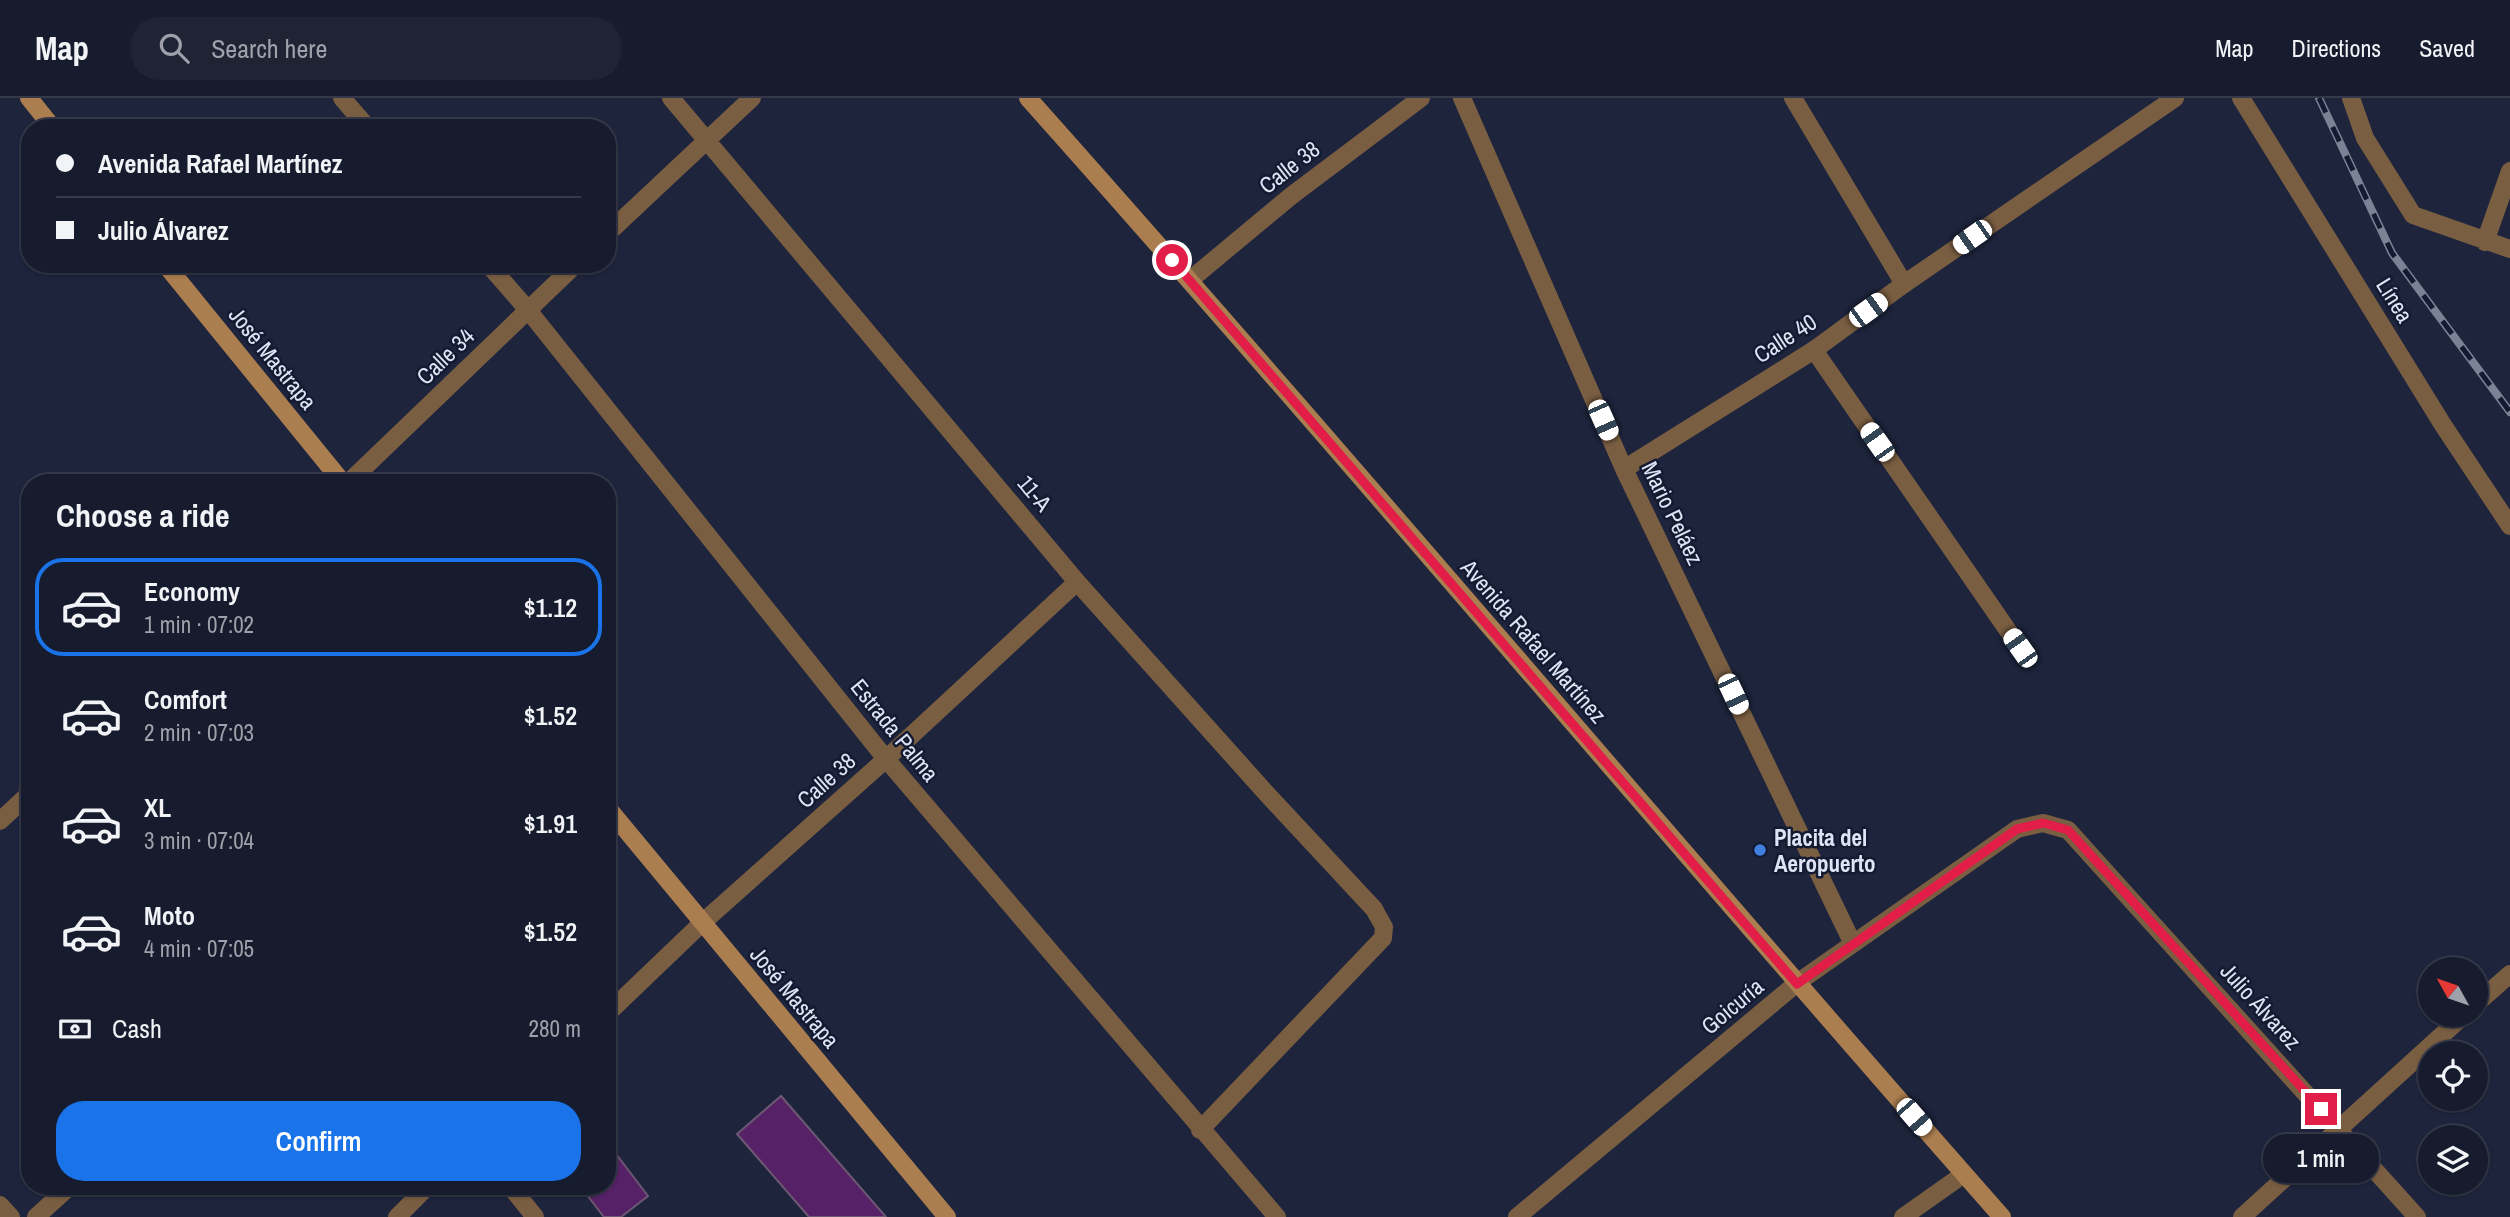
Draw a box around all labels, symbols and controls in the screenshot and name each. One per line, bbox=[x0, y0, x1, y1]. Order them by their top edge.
search box bbox=[131, 17, 621, 80]
text: Map bbox=[35, 26, 89, 70]
icon: search bbox=[155, 29, 193, 67]
text: Search here bbox=[211, 31, 327, 66]
text: Map bbox=[2215, 32, 2253, 64]
text: Directions bbox=[2291, 32, 2381, 64]
text: Saved bbox=[2419, 32, 2475, 64]
street label: Calle 38 bbox=[1252, 133, 1326, 201]
text: Avenida Rafael Martínez bbox=[98, 146, 342, 181]
text: Julio Álvarez bbox=[98, 213, 229, 248]
car bbox=[1949, 216, 1996, 258]
route start bbox=[1156, 244, 1188, 276]
street label: Línea bbox=[2369, 272, 2421, 329]
car bbox=[1845, 289, 1892, 331]
street label: José Mastrapa bbox=[222, 300, 324, 416]
street label: Calle 40 bbox=[1748, 306, 1822, 370]
street label: Calle 34 bbox=[409, 320, 481, 391]
car bbox=[1585, 397, 1622, 443]
car bbox=[1857, 419, 1898, 465]
street label: Mario Peláez bbox=[1635, 456, 1711, 570]
street label: 11-A bbox=[1011, 468, 1059, 518]
text: Choose a ride bbox=[56, 494, 230, 537]
street label: Avenida Rafael Martínez bbox=[1454, 552, 1614, 729]
text: Economy bbox=[144, 574, 240, 609]
icon: car bbox=[60, 576, 123, 639]
text: $1.12 bbox=[524, 590, 577, 625]
text: 1 min · 07:02 bbox=[144, 609, 254, 640]
car bbox=[2000, 625, 2041, 671]
car bbox=[1715, 671, 1752, 717]
street label: Estrada Palma bbox=[844, 672, 946, 788]
text: Comfort bbox=[144, 682, 227, 717]
icon: car bbox=[60, 684, 123, 747]
text: $1.52 bbox=[524, 698, 577, 733]
text: 2 min · 07:03 bbox=[144, 717, 254, 748]
street label: Calle 38 bbox=[790, 745, 862, 815]
text: XL bbox=[144, 790, 171, 825]
icon: car bbox=[60, 792, 123, 855]
text: $1.91 bbox=[524, 806, 577, 841]
place label: Placita del Aeropuerto bbox=[1774, 822, 1876, 879]
text: 3 min · 07:04 bbox=[144, 825, 254, 856]
marker: Placita del Aeropuerto bbox=[1752, 842, 1768, 858]
text: Moto bbox=[144, 898, 195, 933]
icon: car bbox=[60, 900, 123, 963]
text: $1.52 bbox=[524, 914, 577, 949]
text: 4 min · 07:05 bbox=[144, 933, 254, 964]
street label: José Mastrapa bbox=[743, 940, 847, 1055]
street label: Julio Álvarez bbox=[2214, 956, 2308, 1056]
north arrow bbox=[2418, 957, 2488, 1027]
map controls bbox=[2418, 957, 2488, 1195]
street label: Goicuría bbox=[1694, 971, 1770, 1041]
icon: cash bbox=[56, 1010, 94, 1048]
text: Cash bbox=[112, 1011, 162, 1046]
text: 280 m bbox=[529, 1013, 581, 1044]
button: locate bbox=[2418, 1041, 2488, 1111]
route end bbox=[2305, 1093, 2337, 1125]
car bbox=[1893, 1094, 1936, 1140]
button: Confirm bbox=[56, 1101, 581, 1181]
button: layers bbox=[2418, 1125, 2488, 1195]
callout: 1 min bbox=[2263, 1134, 2379, 1182]
text: 1 min bbox=[2297, 1143, 2345, 1174]

